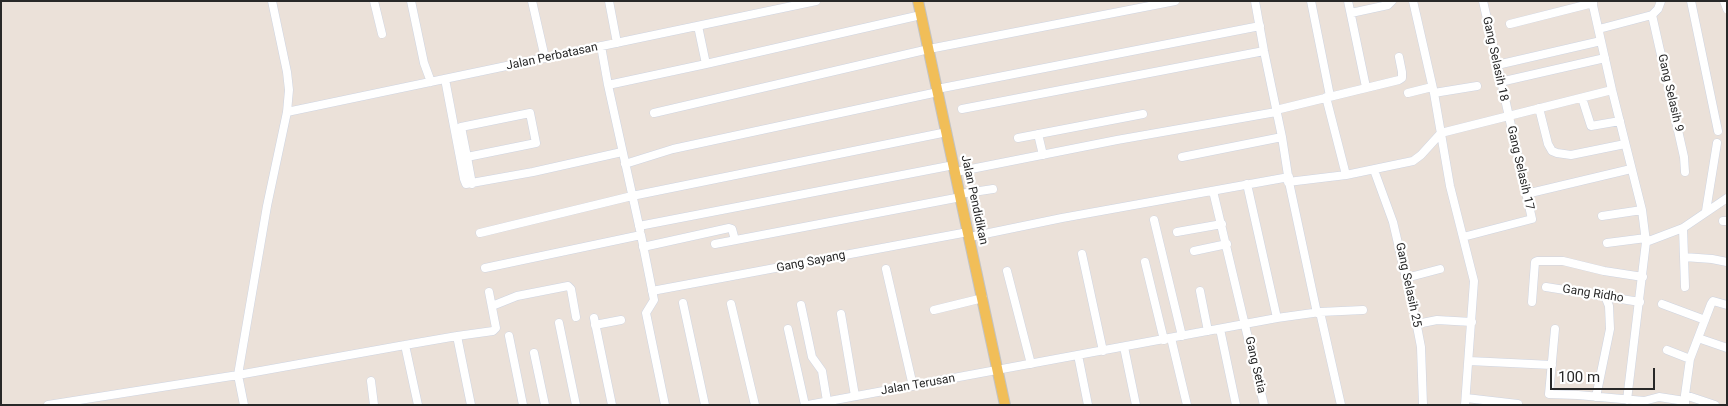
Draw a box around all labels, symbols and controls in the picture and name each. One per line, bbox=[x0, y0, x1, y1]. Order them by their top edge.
street label: Gang Selasih 18 bbox=[1479, 15, 1511, 103]
street label: Jalan Perbatasan bbox=[505, 40, 599, 74]
street label: Gang Selasih 9 bbox=[1654, 53, 1686, 133]
street label: Gang Selasih 17 bbox=[1503, 124, 1537, 212]
street label: Jalan Pendidikan bbox=[957, 154, 991, 246]
street label: Gang Selasih 25 bbox=[1392, 241, 1424, 329]
street label: Gang Sayang bbox=[775, 248, 847, 276]
street label: Gang Ridho bbox=[1561, 282, 1625, 306]
street label: Gang Setia bbox=[1241, 335, 1269, 395]
scale bar bbox=[1553, 358, 1658, 390]
text: 100 m bbox=[1558, 368, 1600, 386]
street label: Jalan Terusan bbox=[880, 371, 956, 399]

